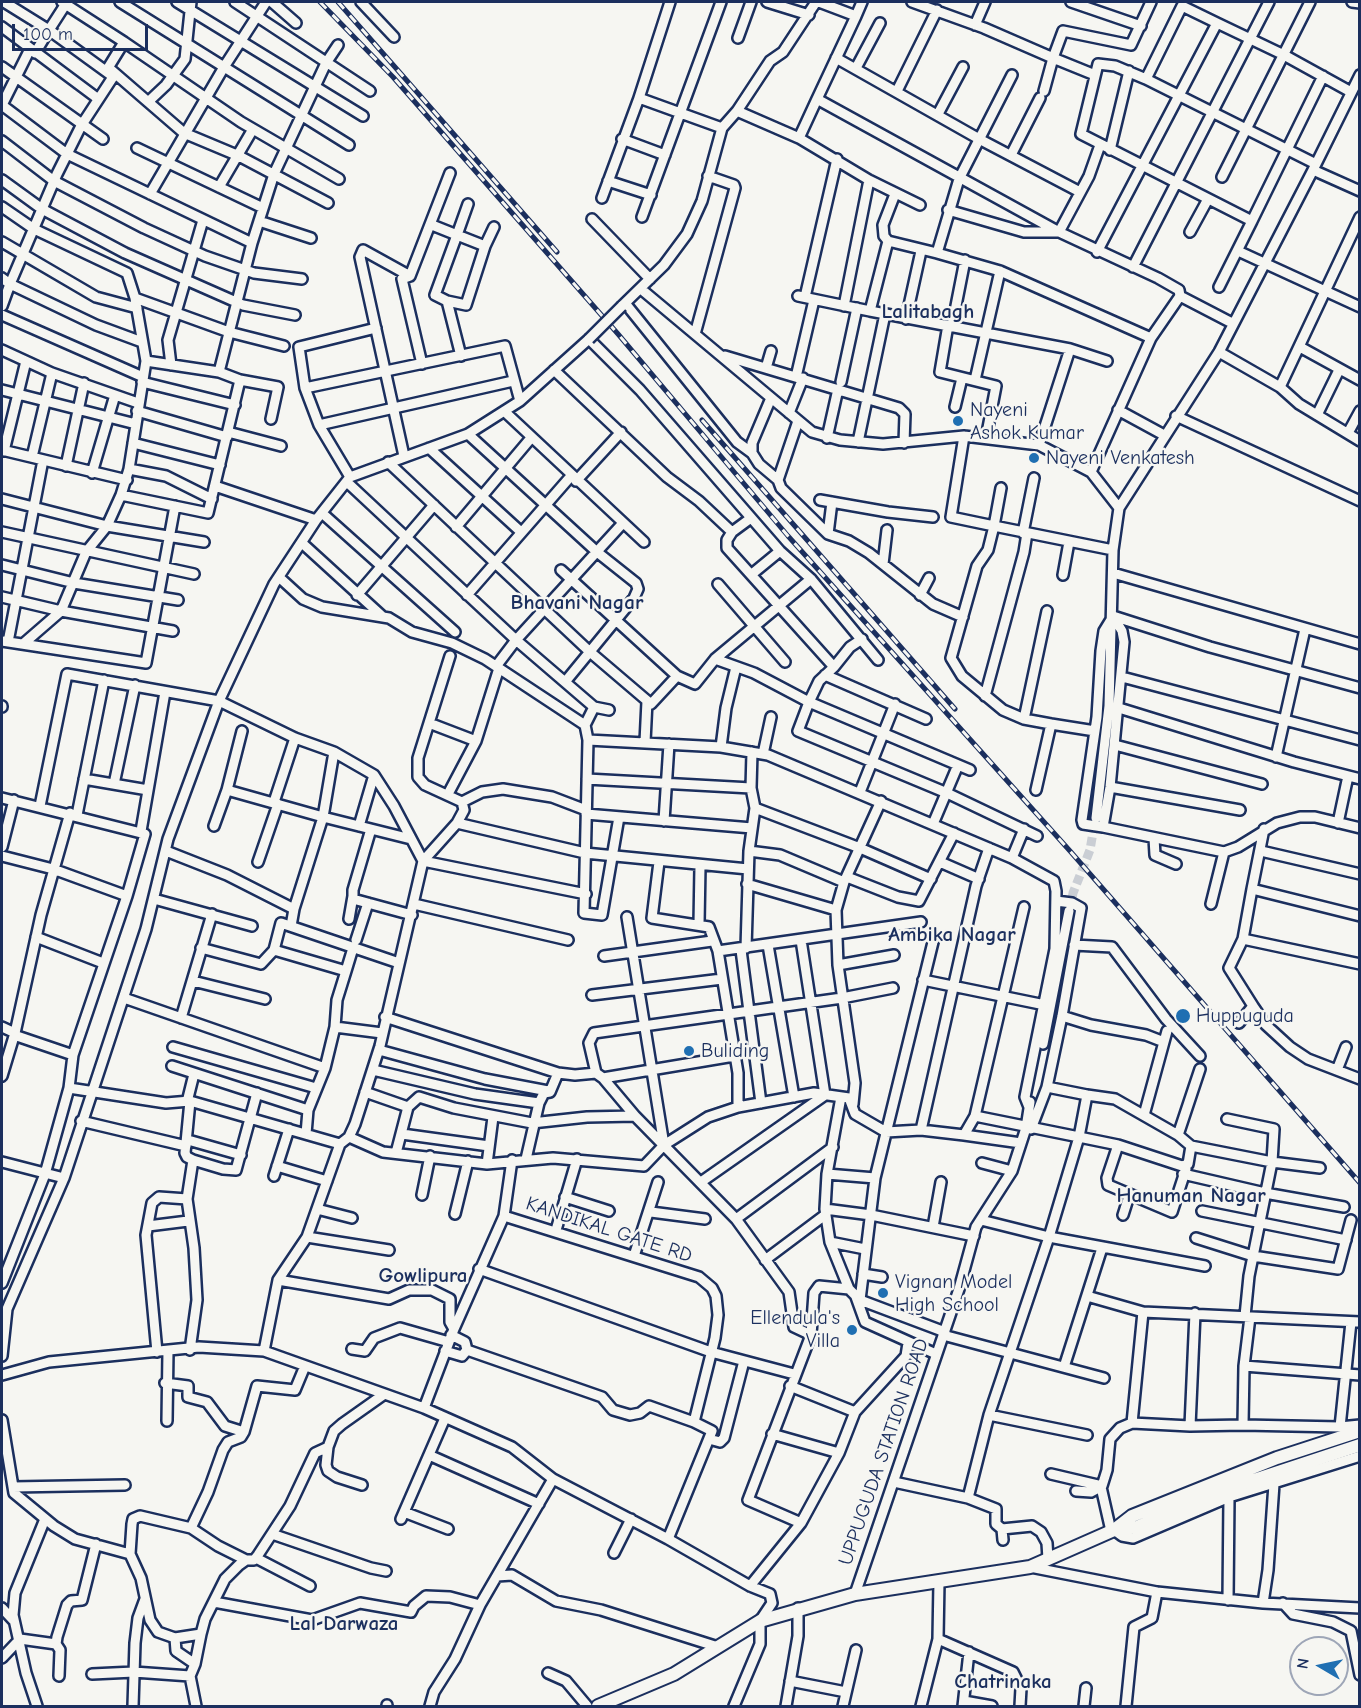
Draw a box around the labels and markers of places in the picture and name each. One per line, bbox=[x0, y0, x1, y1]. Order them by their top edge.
place label: Nayeni Ashok Kumar bbox=[970, 398, 1084, 445]
marker: Nayeni Ashok Kumar bbox=[951, 414, 965, 428]
place label: Nayeni Venkatesh bbox=[1046, 446, 1195, 470]
marker: Nayeni Venkatesh bbox=[1027, 451, 1041, 465]
place label: Huppuguda bbox=[1196, 1004, 1294, 1028]
marker: Huppuguda bbox=[1174, 1007, 1192, 1025]
place label: Buliding bbox=[701, 1039, 769, 1063]
marker: Buliding bbox=[682, 1044, 696, 1058]
place label: Vignan Model High School bbox=[895, 1270, 1012, 1317]
marker: Vignan Model High School bbox=[876, 1286, 890, 1300]
place label: Ellendula's Villa bbox=[750, 1306, 840, 1353]
marker: Ellendula's Villa bbox=[845, 1323, 859, 1337]

